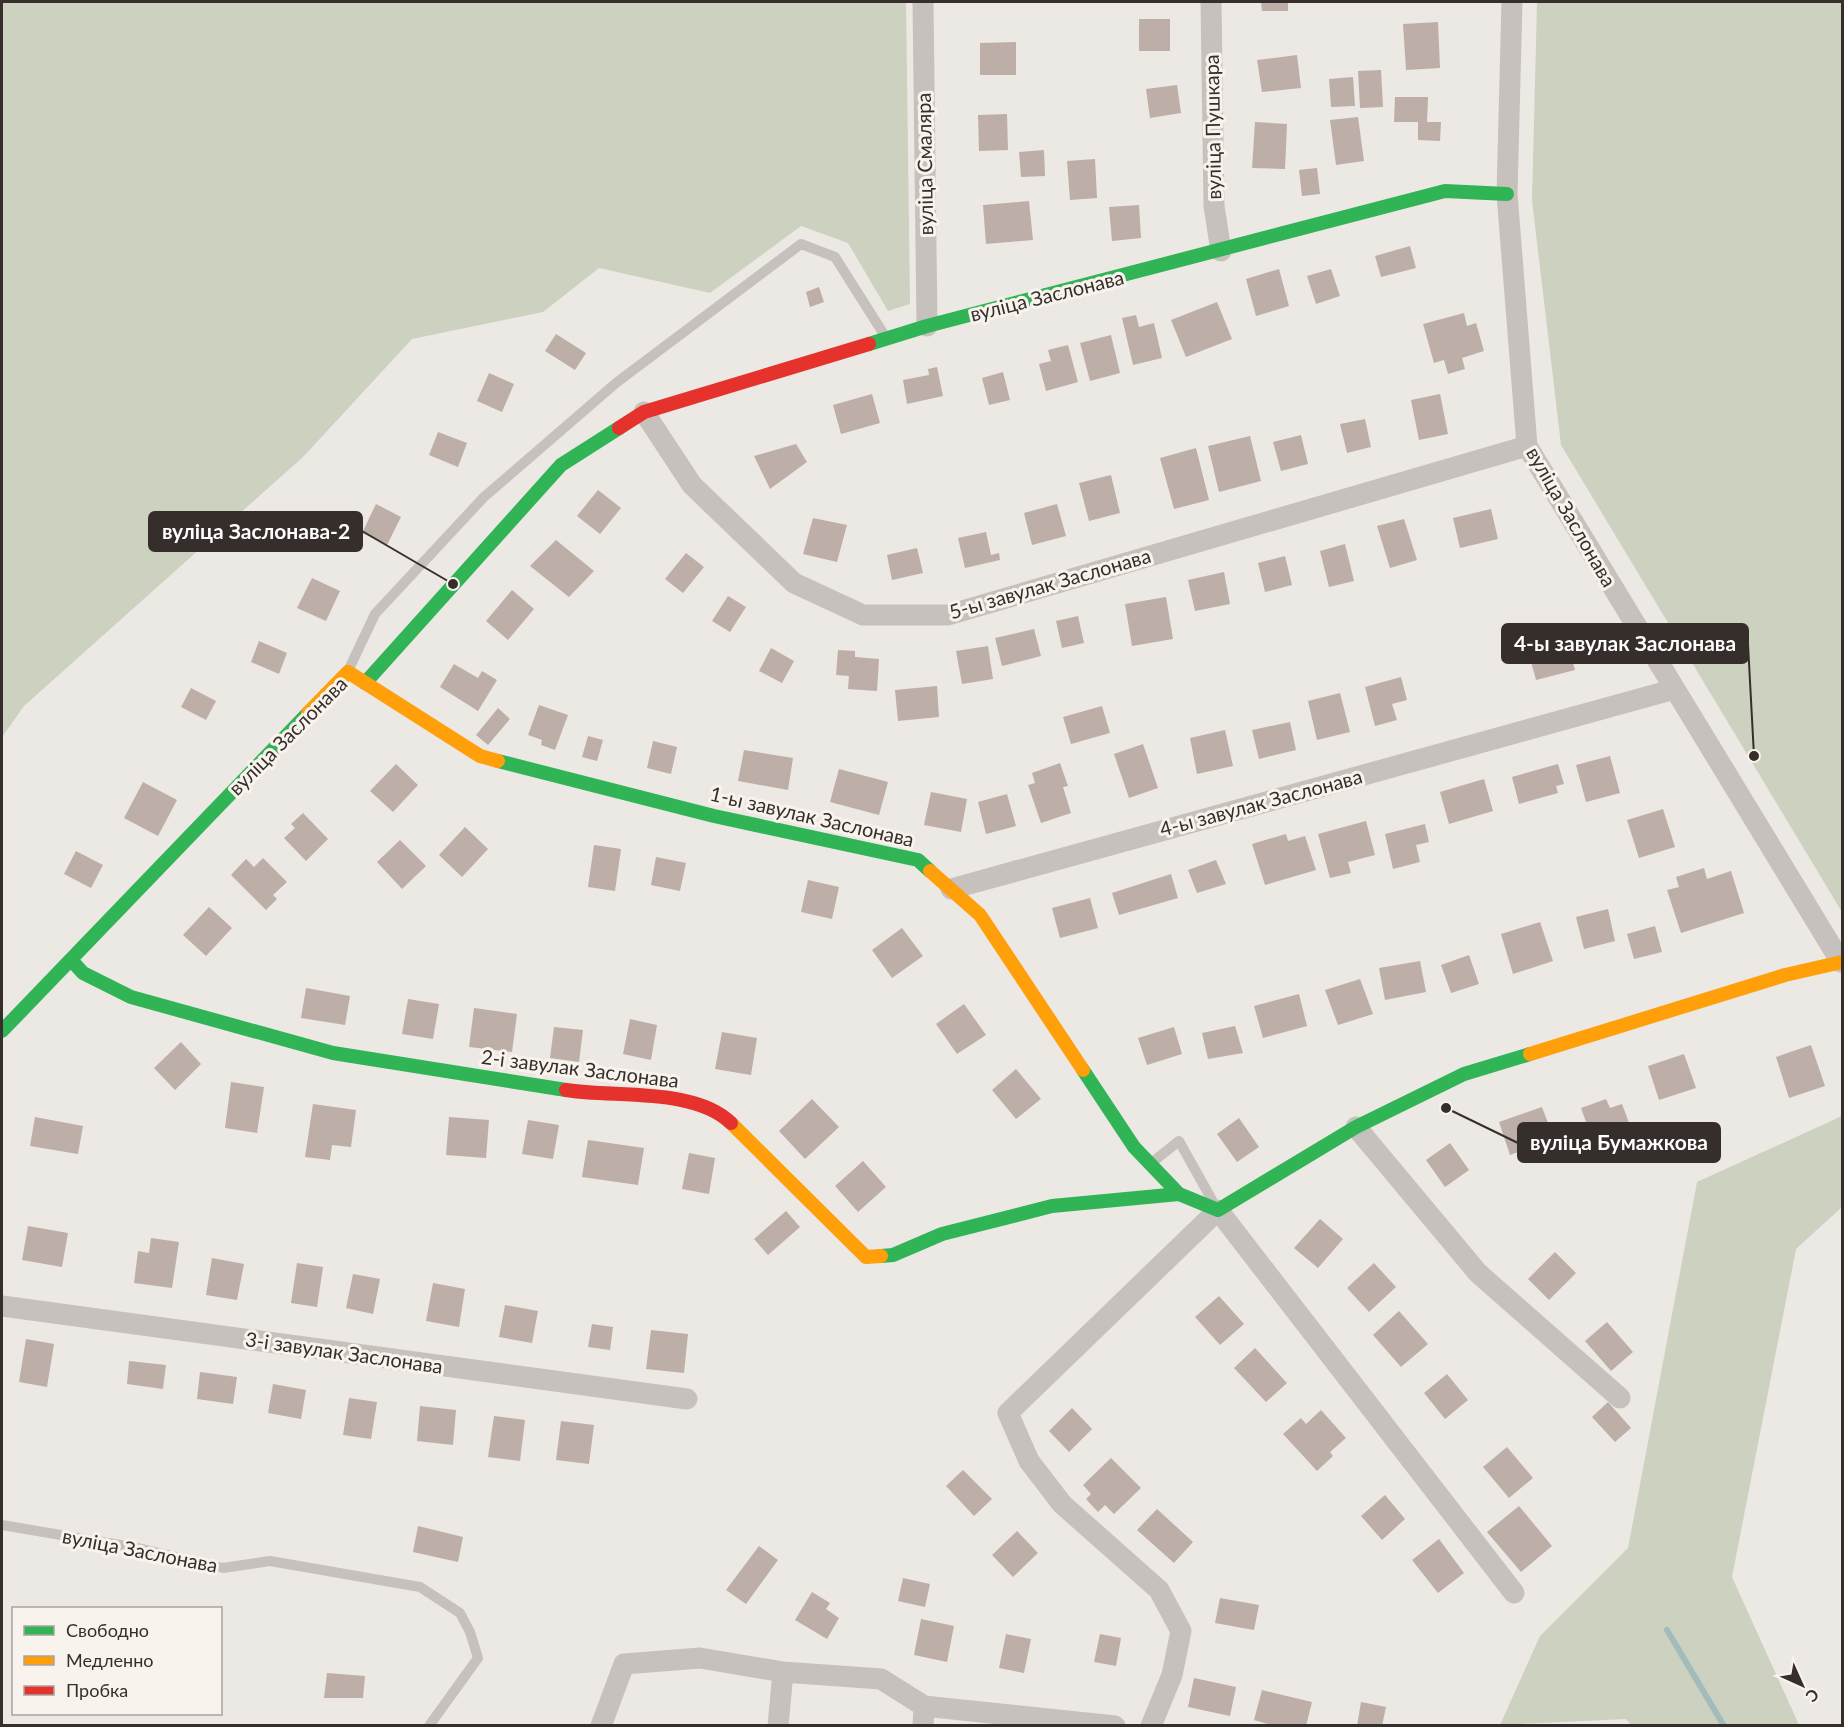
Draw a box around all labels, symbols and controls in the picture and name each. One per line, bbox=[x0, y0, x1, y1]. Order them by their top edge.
street label: вуліца Пушкара bbox=[1199, 54, 1225, 200]
street label: вуліца Смаляра bbox=[911, 92, 937, 236]
street label: вуліца Заслонава bbox=[967, 264, 1126, 326]
street label: вуліца Заслонава bbox=[1522, 442, 1622, 591]
callout: вуліца Заслонава-2 bbox=[149, 512, 362, 551]
text: вуліца Заслонава-2 bbox=[162, 518, 350, 543]
street label: 5-ы завулак Заслонава bbox=[946, 543, 1153, 623]
callout: 4-ы завулак Заслонава bbox=[1502, 624, 1748, 663]
text: 4-ы завулак Заслонава bbox=[1514, 630, 1736, 655]
street label: вуліца Заслонава bbox=[223, 671, 352, 800]
street label: 4-ы завулак Заслонава bbox=[1157, 763, 1365, 841]
street label: 1-ы завулак Заслонава bbox=[708, 781, 917, 851]
street label: 2-і завулак Заслонава bbox=[480, 1044, 680, 1092]
callout: вуліца Бумажкова bbox=[1518, 1123, 1720, 1162]
text: вуліца Бумажкова bbox=[1530, 1129, 1708, 1154]
street label: 3-і завулак Заслонава bbox=[244, 1326, 444, 1378]
street label: вуліца Заслонава bbox=[61, 1523, 220, 1577]
legend bbox=[12, 1607, 222, 1715]
text: Свободно bbox=[66, 1619, 149, 1641]
text: Медленно bbox=[66, 1649, 154, 1671]
north arrow bbox=[1772, 1655, 1832, 1715]
text: Пробка bbox=[66, 1679, 128, 1701]
text: С bbox=[1802, 1685, 1823, 1707]

